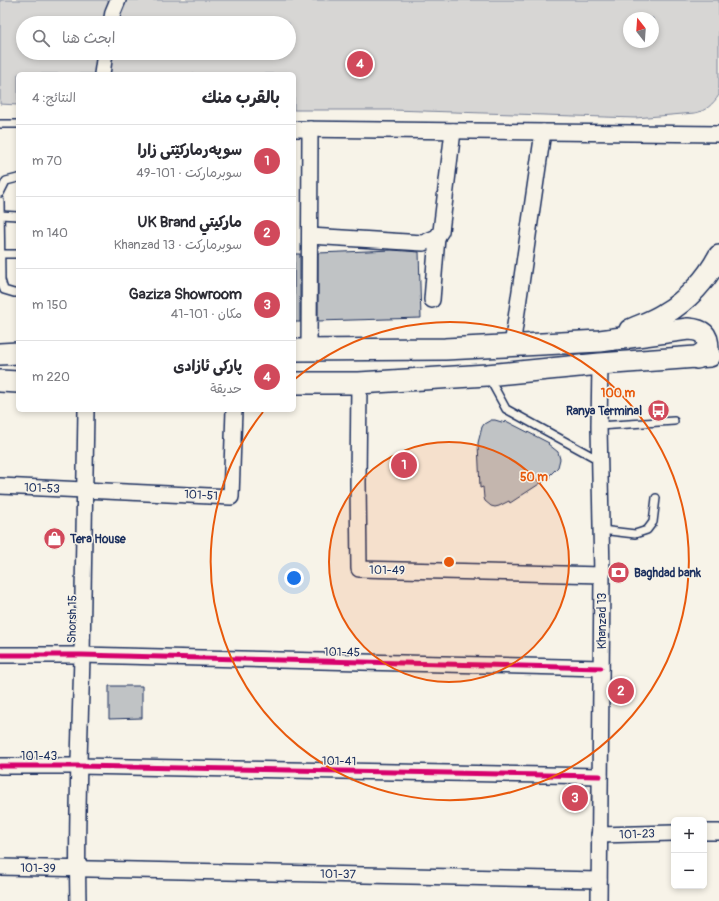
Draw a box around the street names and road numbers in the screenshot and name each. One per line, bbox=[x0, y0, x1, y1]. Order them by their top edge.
street label: 101-53 bbox=[24, 480, 60, 497]
street label: 101-51 bbox=[184, 487, 218, 504]
street label: 101-49 bbox=[369, 563, 405, 578]
street label: Khanzad 13 bbox=[595, 592, 610, 649]
street label: Shorsh 15 bbox=[65, 595, 80, 643]
street label: 101-45 bbox=[324, 645, 360, 660]
street label: 101-43 bbox=[21, 749, 57, 764]
street label: 101-41 bbox=[322, 754, 356, 769]
street label: 101-23 bbox=[619, 826, 655, 843]
street label: 101-39 bbox=[20, 861, 56, 876]
street label: 101-37 bbox=[320, 867, 357, 882]

